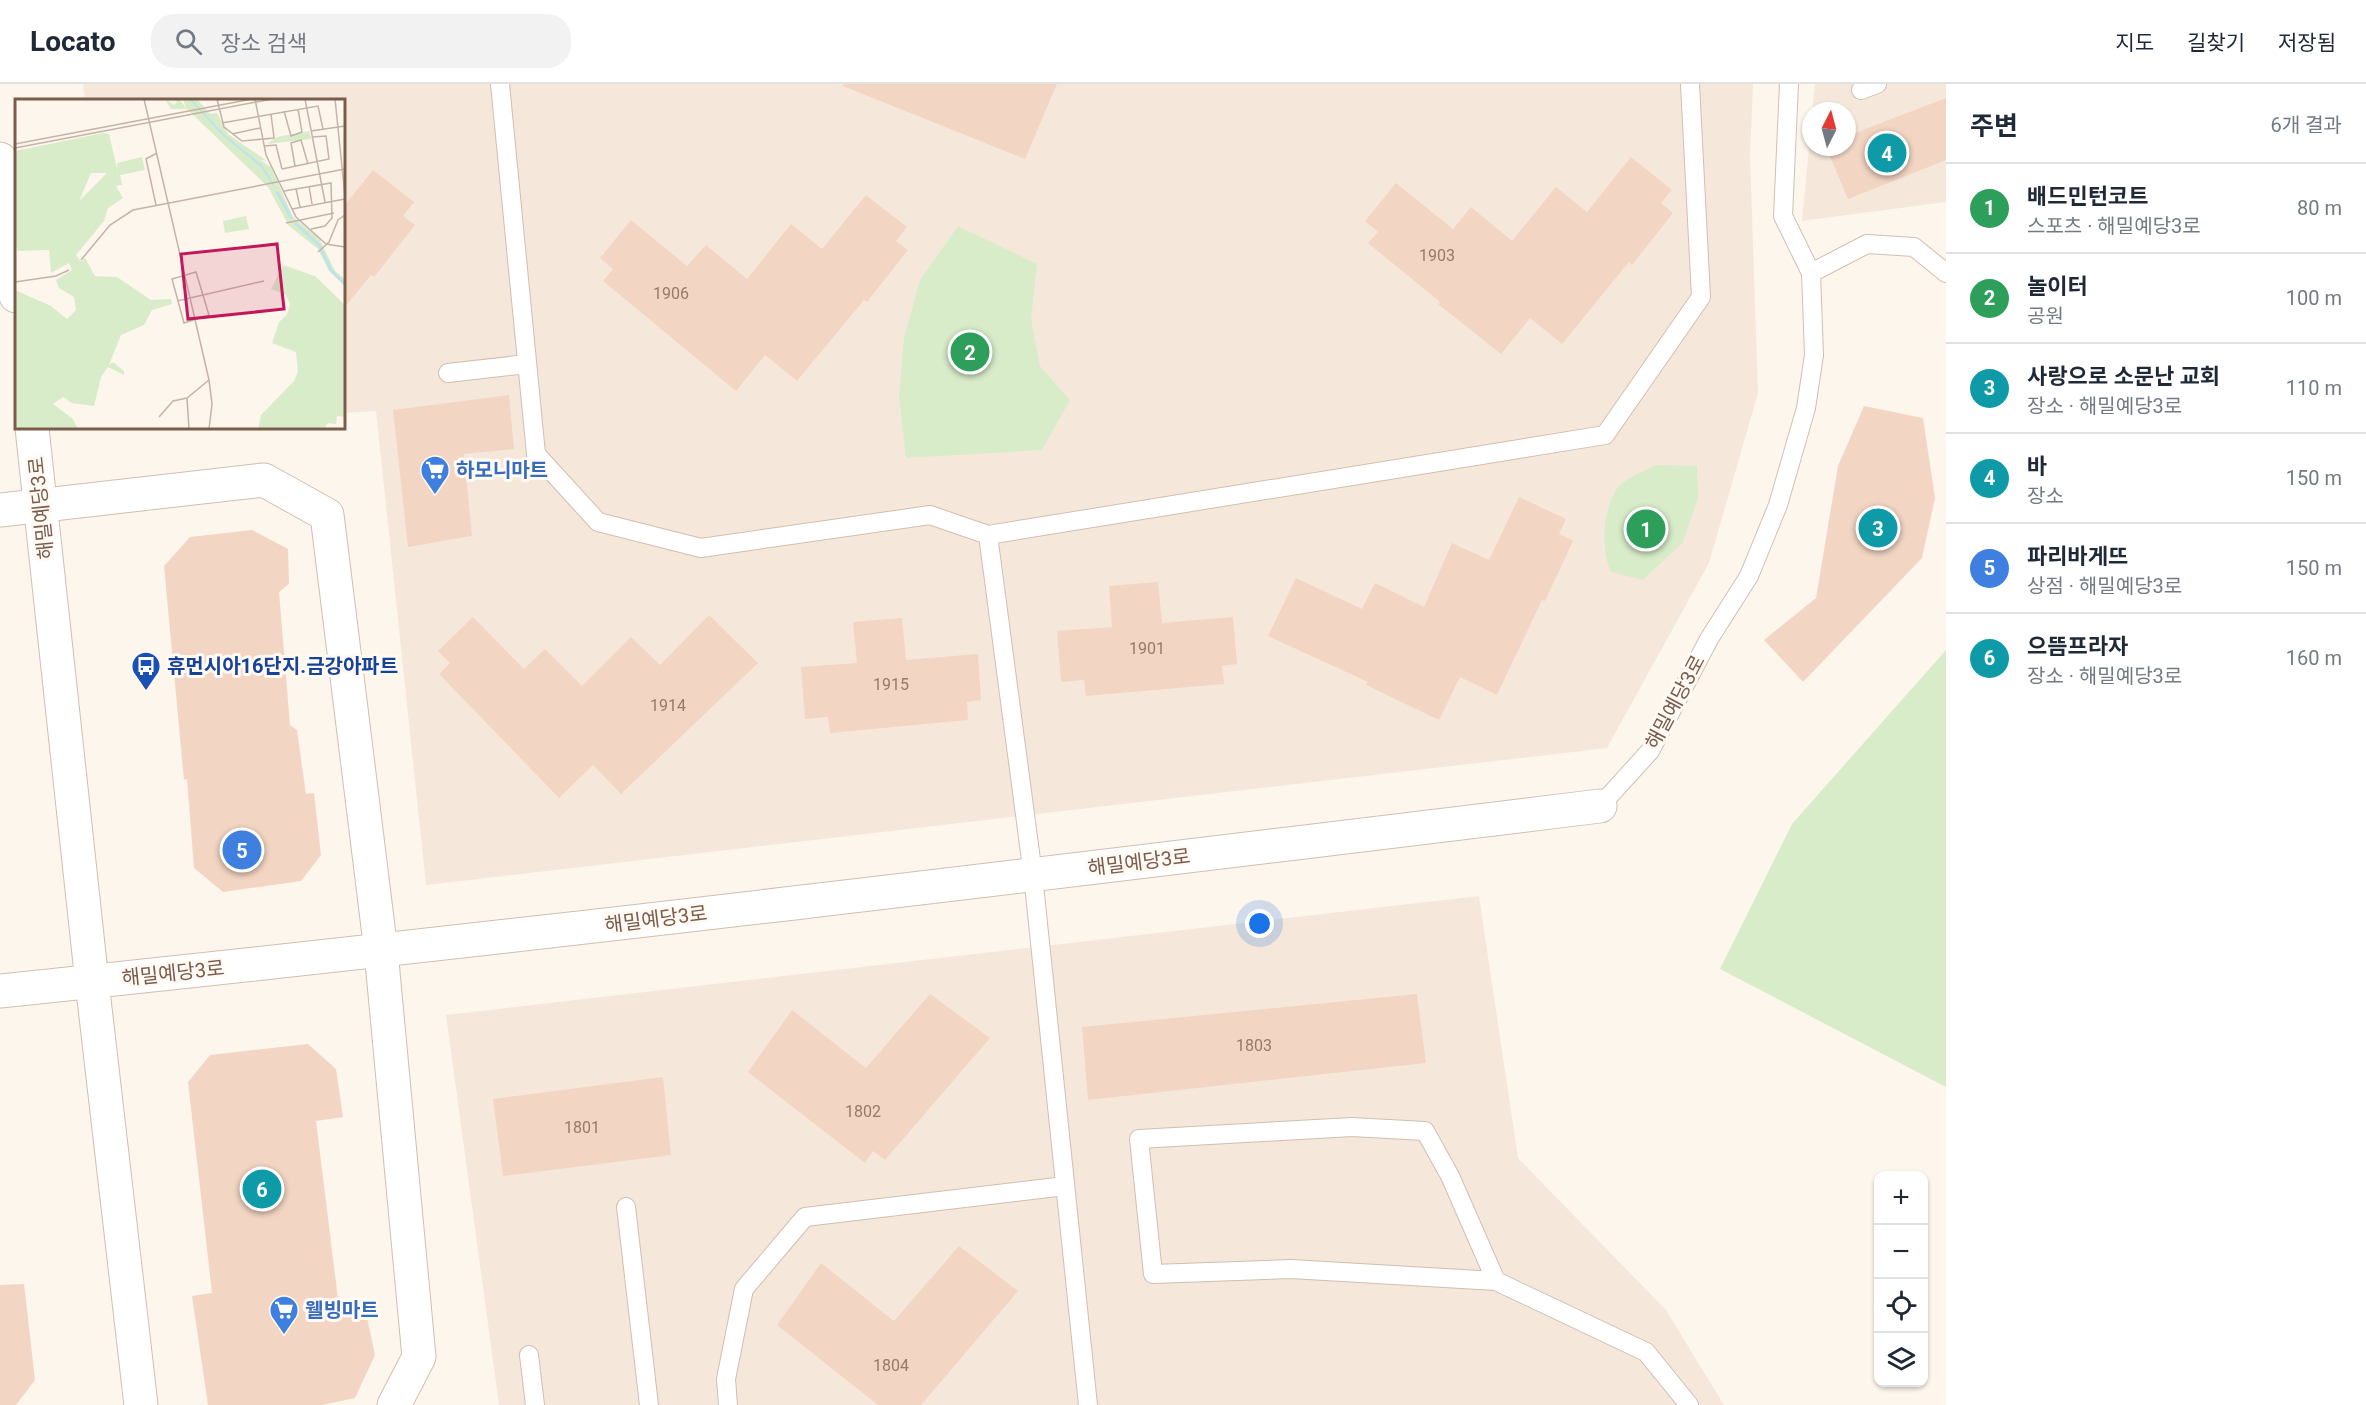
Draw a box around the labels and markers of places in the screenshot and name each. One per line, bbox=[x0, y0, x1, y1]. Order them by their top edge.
pin: 4 bbox=[1868, 130, 1906, 176]
pin: 2 bbox=[950, 330, 990, 374]
supermarket icon: 하모니마트 bbox=[419, 454, 451, 496]
place label: 하모니마트 bbox=[456, 458, 548, 482]
pin: 1 bbox=[1626, 506, 1666, 552]
pin: 3 bbox=[1858, 506, 1898, 550]
bus stop icon: 휴먼시아16단지.금강아파트 bbox=[130, 650, 162, 692]
place label: 휴먼시아16단지.금강아파트 bbox=[167, 654, 398, 678]
pin: 5 bbox=[222, 828, 262, 873]
pin: 6 bbox=[242, 1166, 282, 1212]
supermarket icon: 웰빙마트 bbox=[268, 1294, 300, 1336]
place label: 웰빙마트 bbox=[305, 1298, 379, 1322]

